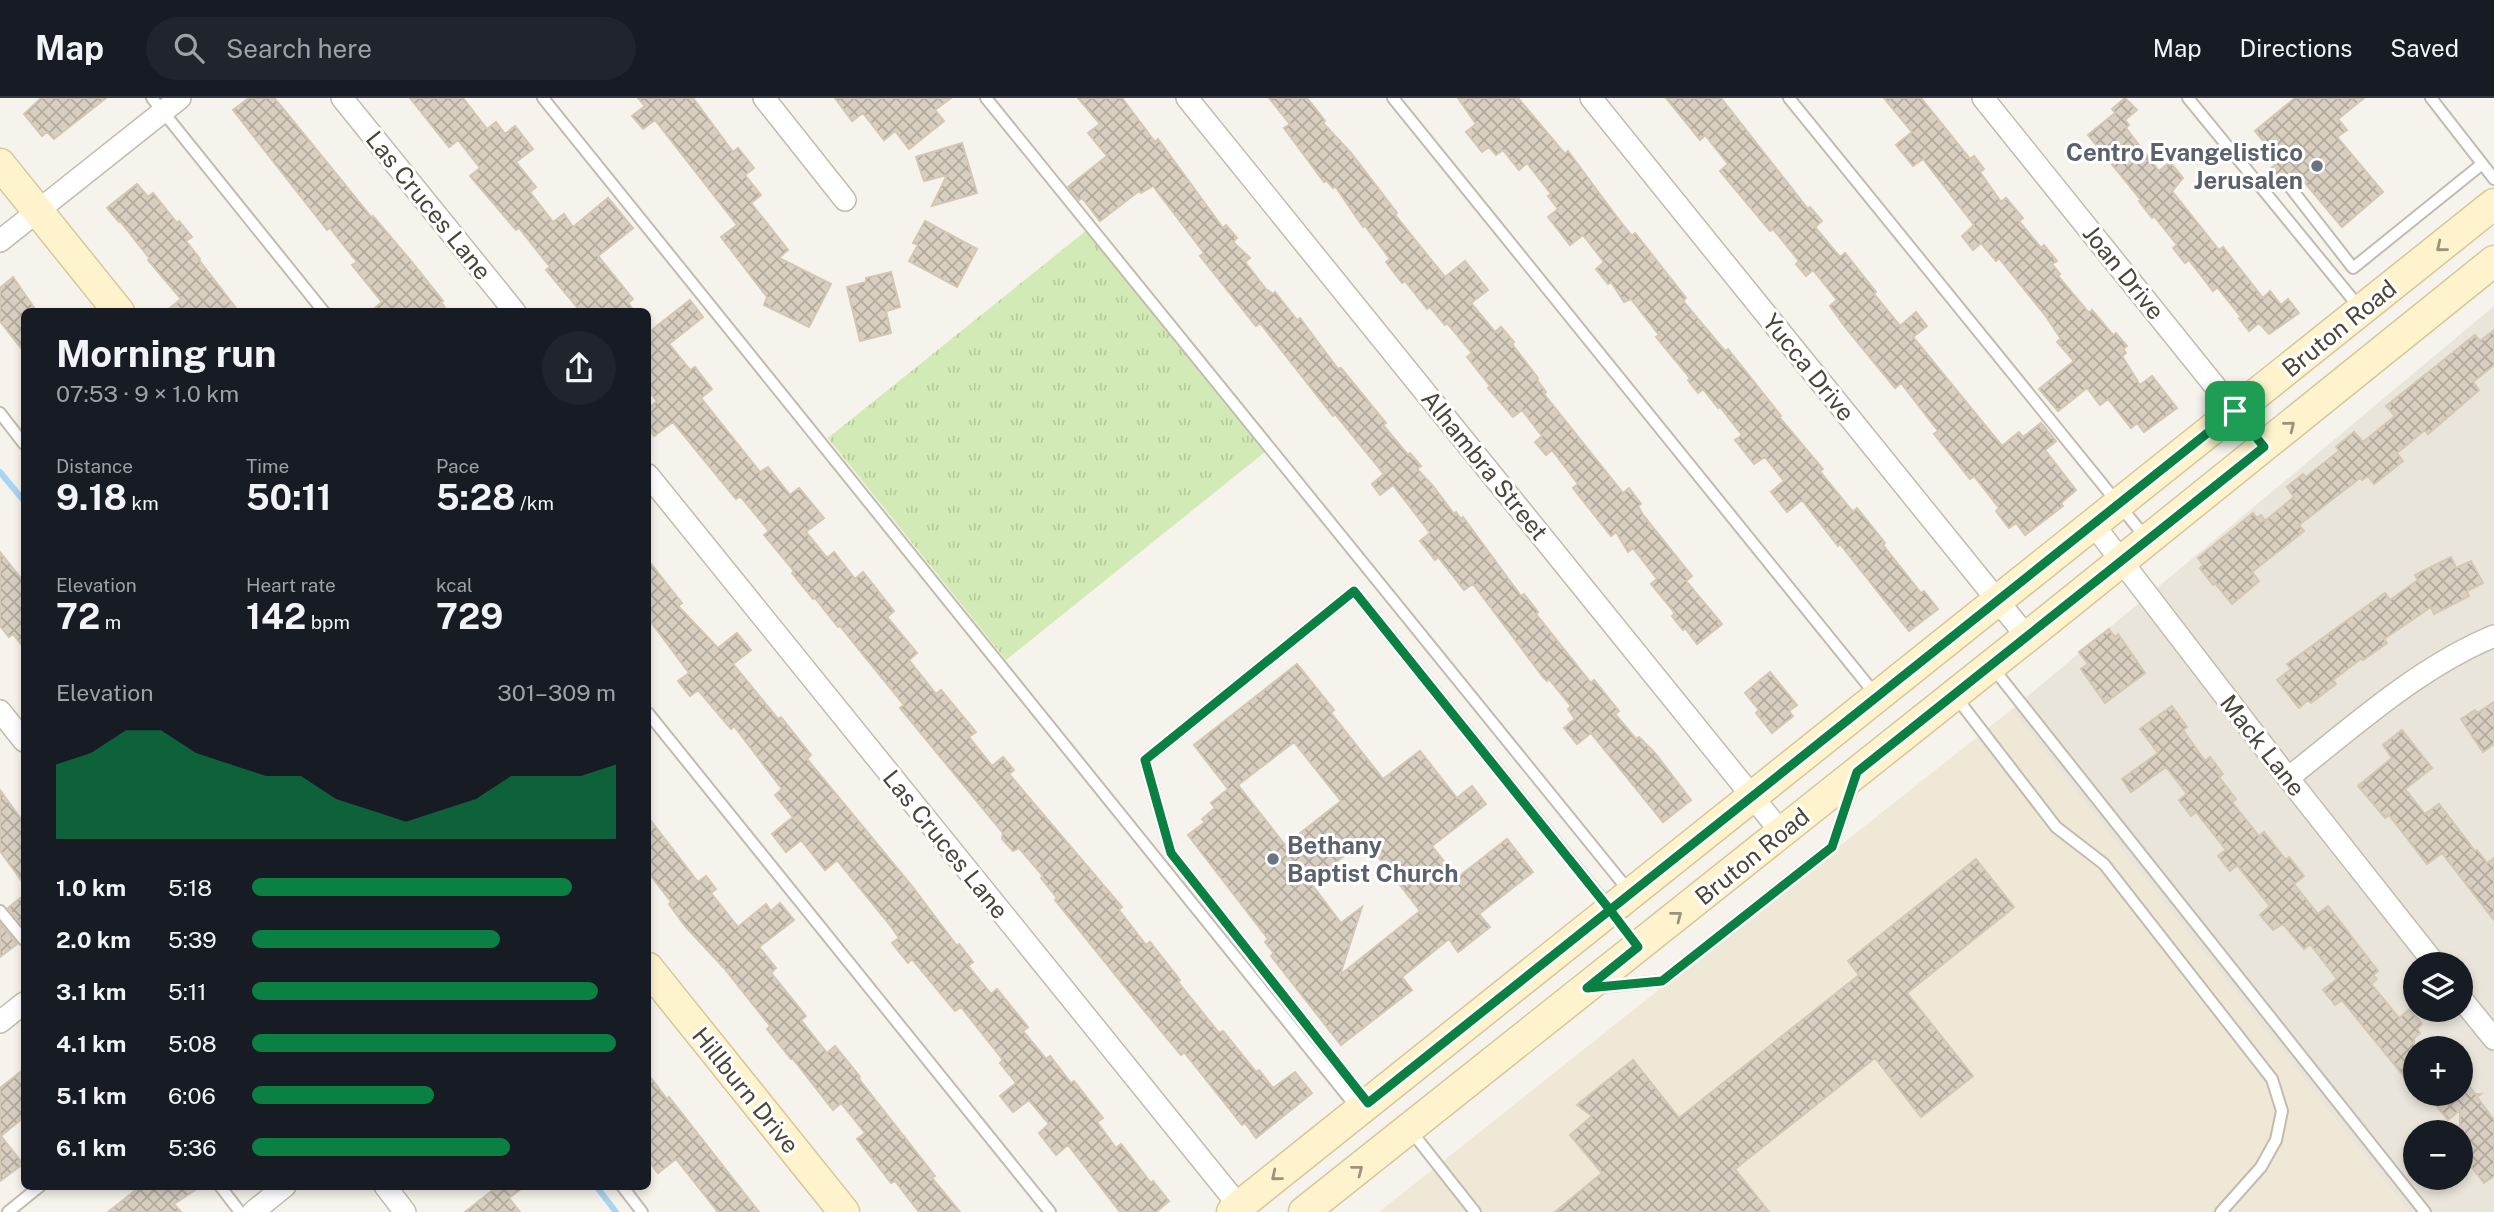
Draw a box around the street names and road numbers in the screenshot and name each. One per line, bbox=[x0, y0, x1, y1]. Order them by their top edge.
street label: Las Cruces Lane bbox=[361, 125, 497, 285]
street label: Joan Drive bbox=[2078, 219, 2170, 325]
street label: Bruton Road bbox=[2276, 274, 2402, 382]
street label: Yucca Drive bbox=[1757, 308, 1861, 426]
street label: Alhambra Street bbox=[1416, 384, 1554, 546]
street label: Mack Lane bbox=[2215, 689, 2311, 801]
street label: Las Cruces Lane bbox=[878, 764, 1014, 924]
street label: Bruton Road bbox=[1689, 802, 1815, 910]
street label: Hillburn Drive bbox=[687, 1022, 805, 1158]

